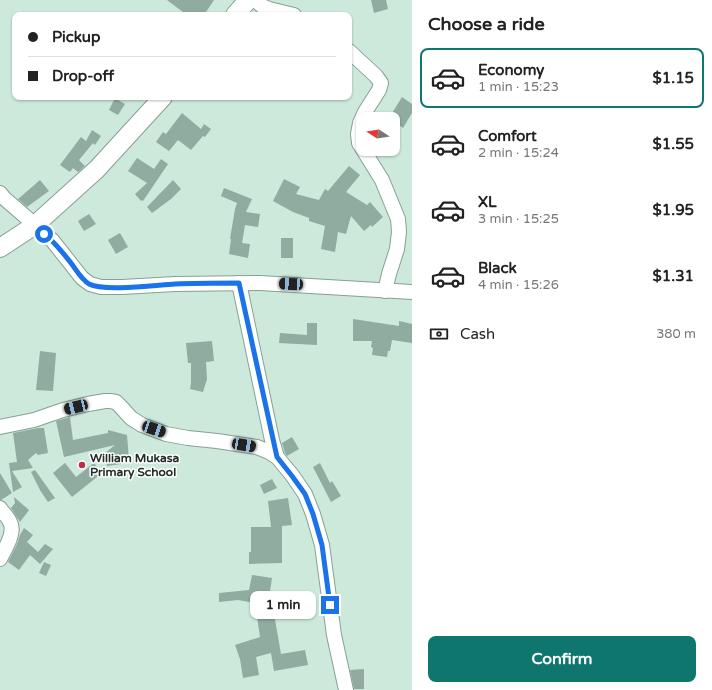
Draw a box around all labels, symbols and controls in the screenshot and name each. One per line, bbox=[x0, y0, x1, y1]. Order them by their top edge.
text: Choose a ride bbox=[428, 13, 545, 35]
text: Pickup bbox=[52, 28, 100, 46]
icon: car bbox=[430, 60, 466, 96]
text: Economy bbox=[478, 61, 544, 79]
text: Drop-off bbox=[52, 67, 114, 85]
text: $1.15 bbox=[653, 69, 694, 87]
text: 1 min · 15:23 bbox=[478, 79, 559, 95]
north arrow bbox=[356, 112, 400, 156]
map controls bbox=[356, 112, 400, 156]
icon: car bbox=[430, 126, 466, 162]
text: Comfort bbox=[478, 127, 537, 145]
text: $1.55 bbox=[653, 135, 694, 153]
text: 2 min · 15:24 bbox=[478, 145, 559, 161]
icon: car bbox=[430, 192, 466, 228]
text: XL bbox=[478, 193, 497, 211]
text: $1.95 bbox=[653, 201, 694, 219]
text: 3 min · 15:25 bbox=[478, 211, 559, 227]
route start bbox=[35, 225, 53, 243]
icon: car bbox=[430, 258, 466, 294]
text: Black bbox=[478, 259, 517, 277]
text: $1.31 bbox=[653, 267, 694, 285]
car bbox=[279, 277, 303, 291]
text: 4 min · 15:26 bbox=[478, 277, 559, 293]
icon: cash bbox=[428, 323, 450, 345]
text: Cash bbox=[460, 325, 495, 343]
text: 380 m bbox=[656, 326, 696, 342]
car bbox=[63, 398, 89, 416]
car bbox=[141, 419, 167, 439]
car bbox=[231, 437, 257, 453]
place label: William Mukasa Primary School bbox=[90, 451, 180, 480]
marker: William Mukasa Primary School bbox=[77, 460, 87, 470]
callout: 1 min bbox=[250, 591, 316, 619]
route end bbox=[321, 596, 339, 614]
text: 1 min bbox=[266, 597, 300, 613]
button: Confirm bbox=[428, 636, 696, 682]

